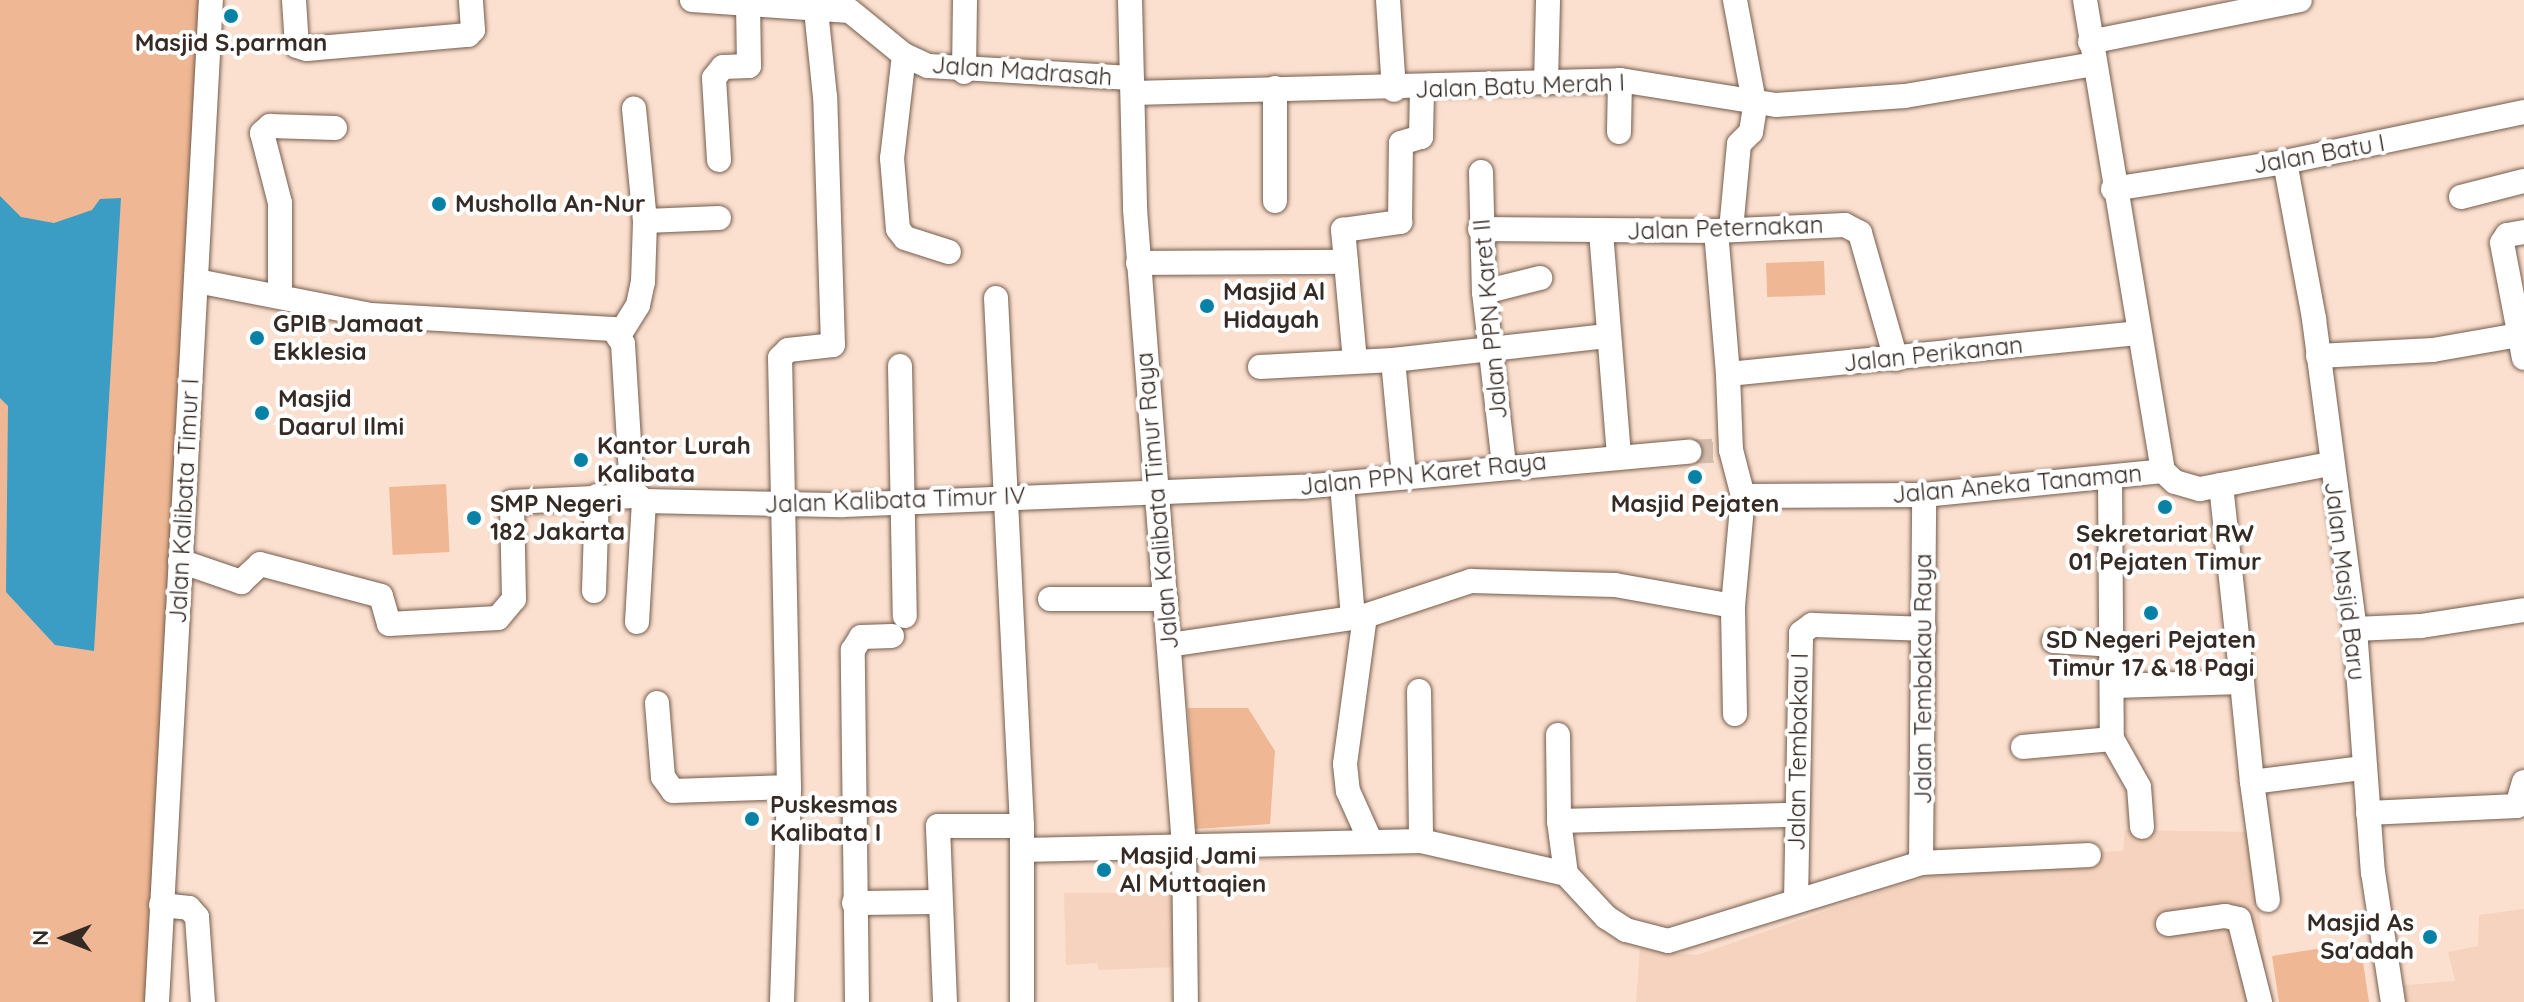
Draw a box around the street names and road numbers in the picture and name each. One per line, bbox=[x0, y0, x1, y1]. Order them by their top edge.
street label: Jalan Madrasah bbox=[931, 50, 1113, 92]
street label: Jalan Batu Merah I bbox=[1414, 68, 1626, 104]
street label: Jalan Batu I bbox=[2251, 128, 2387, 180]
street label: Jalan Peternakan bbox=[1626, 210, 1824, 246]
street label: Jalan PPN Karet II bbox=[1467, 218, 1513, 420]
street label: Jalan Perikanan bbox=[1842, 330, 2024, 378]
street label: Jalan Kalibata Timur Raya bbox=[1130, 351, 1184, 651]
street label: Jalan Kalibata Timur I bbox=[163, 378, 205, 624]
street label: Jalan PPN Karet Raya bbox=[1298, 447, 1548, 501]
street label: Jalan Aneka Tanaman bbox=[1891, 459, 2143, 509]
street label: Jalan Masjid Baru bbox=[2319, 480, 2371, 682]
street label: Jalan Kalibata Timur IV bbox=[764, 481, 1026, 519]
street label: Jalan Tembakau Raya bbox=[1909, 553, 1937, 805]
street label: Jalan Tembakau I bbox=[1782, 653, 1814, 851]

